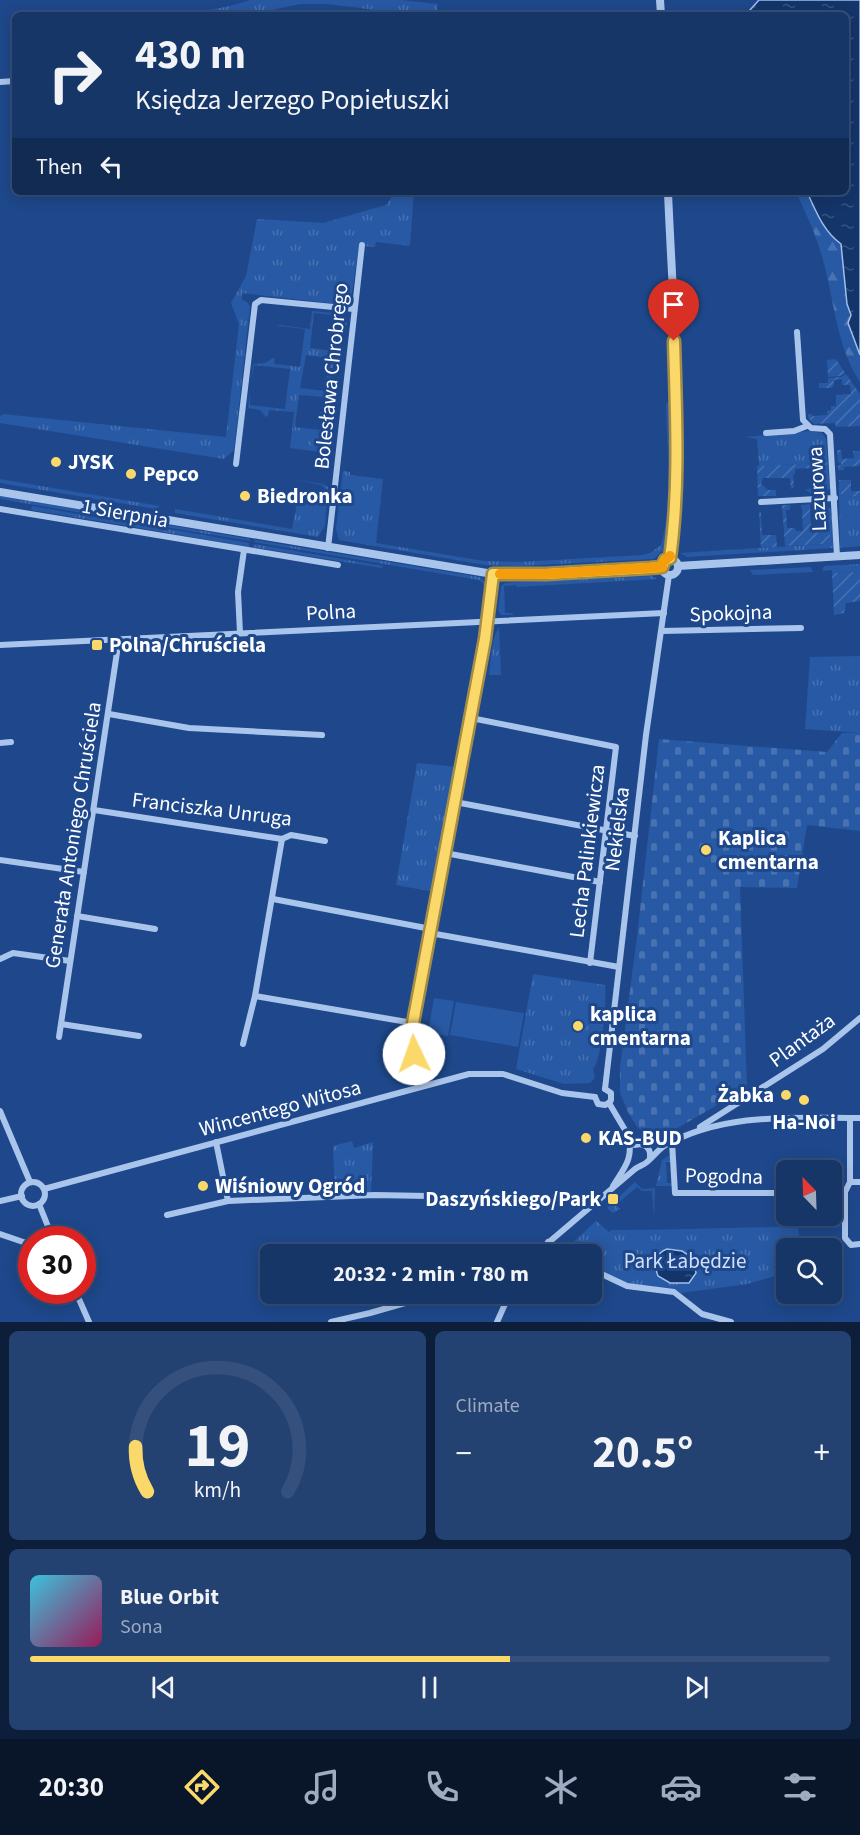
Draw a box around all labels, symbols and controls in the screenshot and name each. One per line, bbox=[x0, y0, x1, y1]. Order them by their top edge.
text: 430 m bbox=[135, 25, 246, 85]
icon: right bbox=[36, 36, 114, 114]
text: Księdza Jerzego Popiełuszki bbox=[135, 81, 450, 120]
icon: left bbox=[95, 150, 128, 183]
text: Then bbox=[36, 151, 83, 183]
pin bbox=[648, 279, 699, 341]
street label: Bolesława Chrobrego bbox=[306, 281, 356, 471]
icon: arrive bbox=[657, 288, 690, 321]
street label: Lazurowa bbox=[800, 446, 834, 532]
place label: JYSK bbox=[68, 447, 115, 477]
marker: JYSK bbox=[49, 455, 63, 469]
place label: Pepco bbox=[143, 459, 199, 489]
marker: Pepco bbox=[124, 467, 138, 481]
place label: Biedronka bbox=[257, 481, 353, 511]
marker: Biedronka bbox=[238, 489, 252, 503]
street label: 1 Sierpnia bbox=[79, 491, 171, 535]
street label: Polna bbox=[305, 596, 357, 628]
street label: Spokojna bbox=[689, 597, 773, 629]
place label: Polna/Chruściela bbox=[109, 630, 266, 660]
marker: Polna/Chruściela bbox=[90, 638, 104, 652]
street label: Generała Antoniego Chruściela bbox=[37, 700, 109, 970]
street label: Lecha Palinkiewicza bbox=[561, 762, 613, 940]
street label: Franciszka Unruga bbox=[130, 784, 294, 834]
street label: Nekielska bbox=[597, 785, 637, 873]
place label: Kaplica cmentarna bbox=[718, 823, 819, 877]
marker: Kaplica cmentarna bbox=[699, 843, 713, 857]
place label: kaplica cmentarna bbox=[590, 999, 691, 1053]
street label: Plantaża bbox=[763, 1006, 841, 1074]
marker: kaplica cmentarna bbox=[571, 1019, 585, 1033]
position arrow bbox=[382, 1022, 446, 1086]
street label: Wincentego Witosa bbox=[196, 1072, 364, 1144]
place label: Żabka bbox=[717, 1080, 774, 1110]
marker: Żabka bbox=[779, 1088, 793, 1102]
marker: Ha-Noi bbox=[797, 1093, 811, 1107]
place label: Ha-Noi bbox=[772, 1107, 836, 1137]
place label: KAS-BUD bbox=[598, 1123, 682, 1153]
marker: KAS-BUD bbox=[579, 1131, 593, 1145]
street label: Pogodna bbox=[685, 1160, 763, 1192]
north arrow bbox=[776, 1160, 842, 1226]
map controls bbox=[776, 1160, 842, 1304]
place label: Wiśniowy Ogród bbox=[215, 1171, 365, 1201]
marker: Wiśniowy Ogród bbox=[196, 1179, 210, 1193]
place label: Daszyńskiego/Park bbox=[425, 1184, 601, 1214]
marker: Daszyńskiego/Park bbox=[606, 1192, 620, 1206]
speed limit sign: 30 bbox=[18, 1226, 96, 1304]
button: search bbox=[776, 1238, 842, 1304]
park label: Park Łabędzie bbox=[624, 1246, 746, 1276]
text: 20:32 · 2 min · 780 m bbox=[333, 1258, 529, 1290]
text: Climate bbox=[456, 1392, 520, 1420]
text: 19 bbox=[184, 1402, 250, 1491]
text: 20.5° bbox=[592, 1421, 693, 1485]
text: − bbox=[456, 1430, 472, 1477]
text: + bbox=[814, 1430, 830, 1477]
text: km/h bbox=[193, 1476, 241, 1507]
text: Blue Orbit bbox=[120, 1581, 219, 1613]
text: Sona bbox=[120, 1613, 163, 1641]
icon: previous bbox=[147, 1671, 180, 1704]
icon: pause bbox=[413, 1671, 446, 1704]
icon: next bbox=[680, 1671, 713, 1704]
icon: directions bbox=[181, 1766, 223, 1808]
icon: music bbox=[301, 1766, 343, 1808]
icon: phone bbox=[421, 1766, 463, 1808]
icon: climate bbox=[540, 1766, 582, 1808]
icon: car bbox=[660, 1766, 702, 1808]
icon: filters bbox=[779, 1766, 821, 1808]
text: 20:30 bbox=[39, 1768, 104, 1807]

